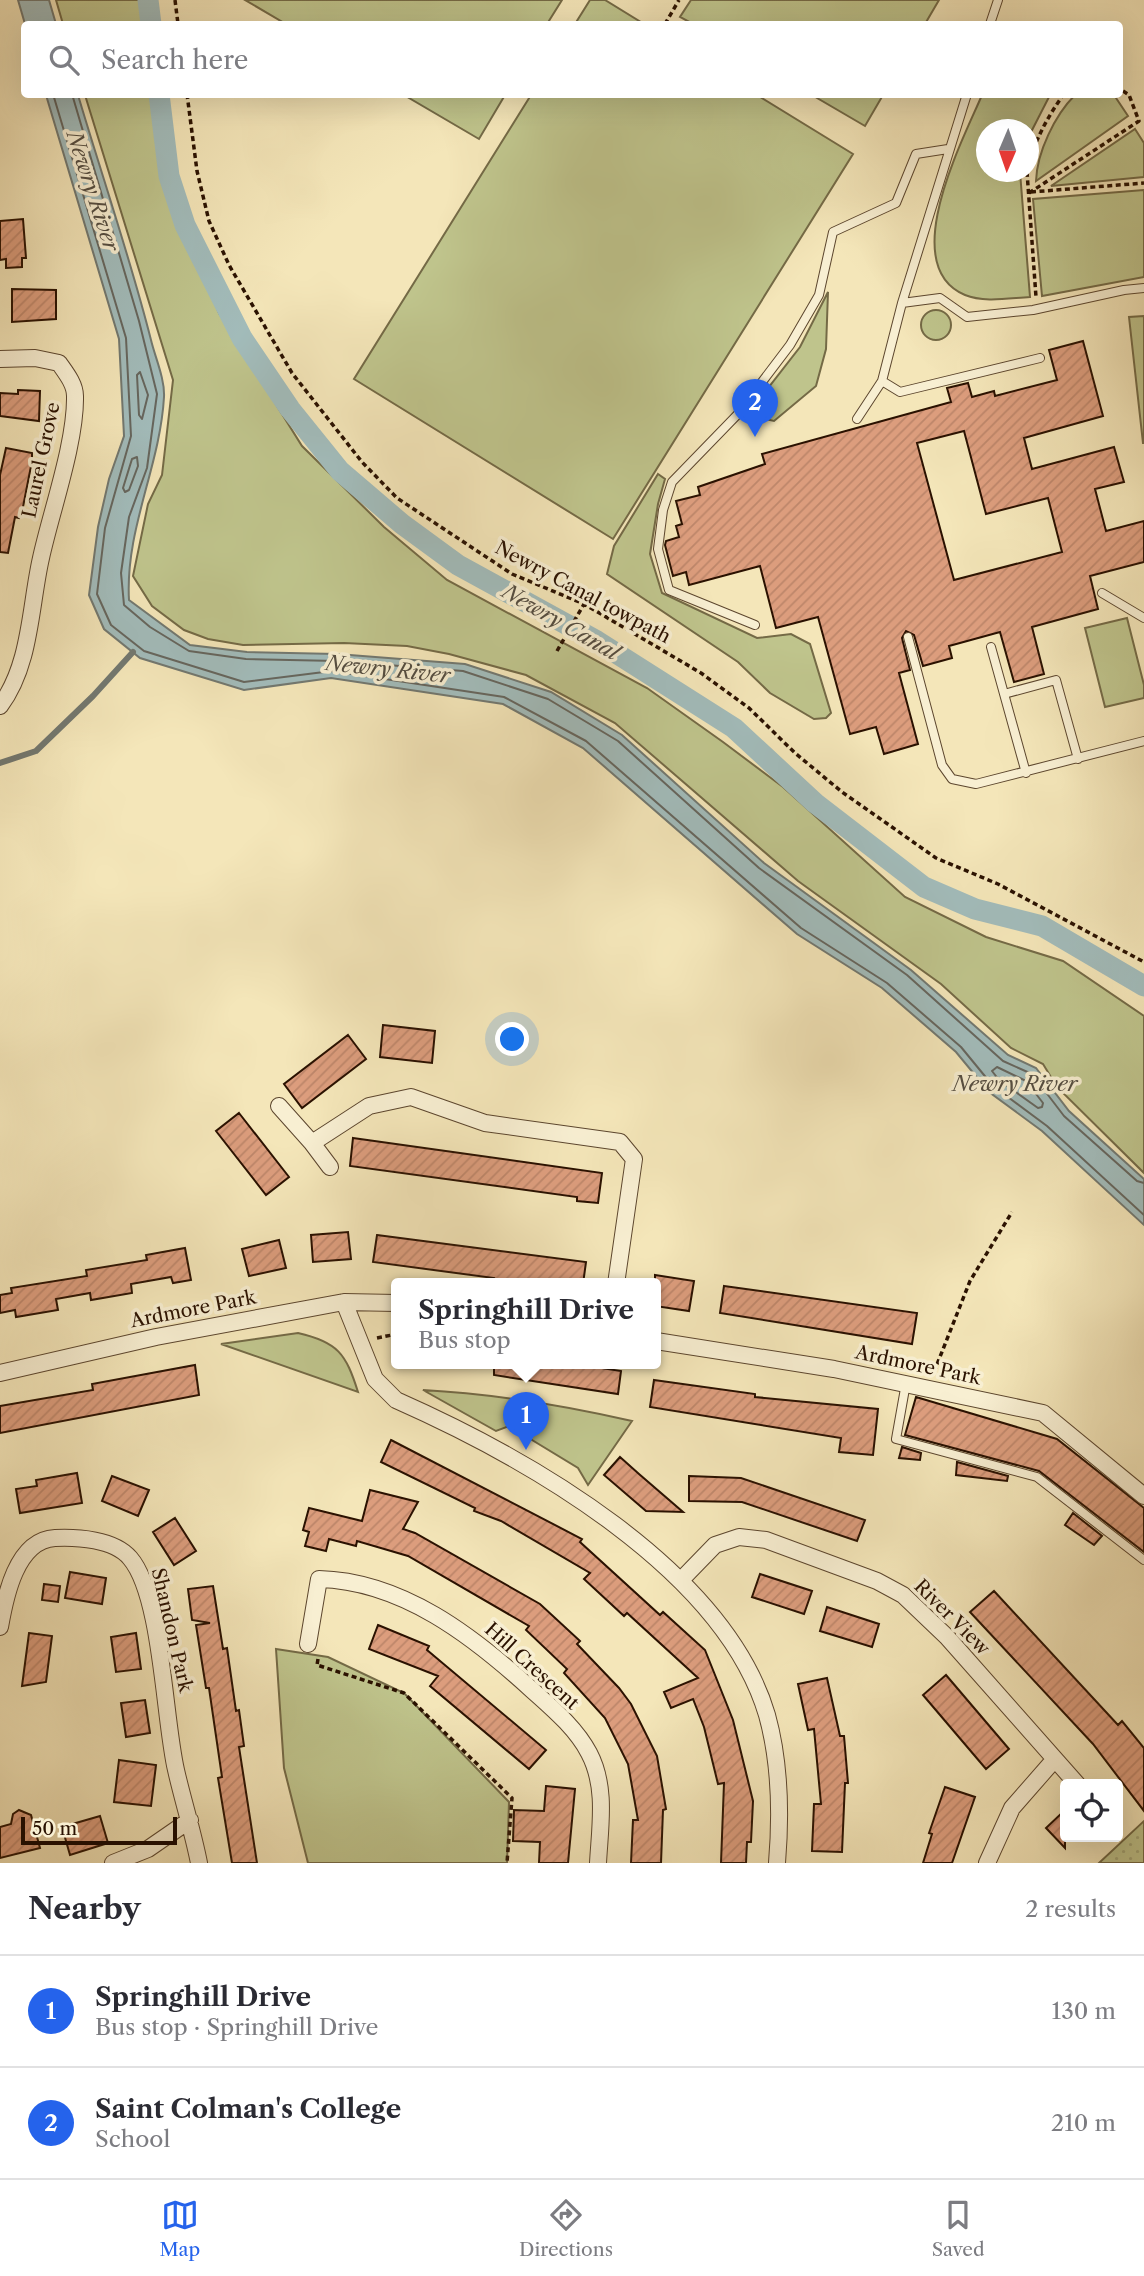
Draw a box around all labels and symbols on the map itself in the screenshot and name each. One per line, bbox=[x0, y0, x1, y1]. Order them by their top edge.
north arrow bbox=[976, 119, 1039, 182]
water label: Newry River bbox=[61, 126, 125, 255]
pin: 2 bbox=[732, 379, 778, 437]
street label: Laurel Grove bbox=[18, 400, 64, 520]
street label: Newry Canal towpath bbox=[491, 536, 675, 648]
water label: Newry Canal bbox=[498, 578, 624, 666]
water label: Newry River bbox=[323, 650, 453, 688]
your location bbox=[495, 1022, 529, 1056]
water label: Newry River bbox=[950, 1071, 1079, 1096]
street label: Ardmore Park bbox=[127, 1285, 259, 1333]
street label: Ardmore Park bbox=[852, 1340, 984, 1390]
pin: 1 bbox=[503, 1392, 549, 1450]
street label: Shandon Park bbox=[147, 1566, 198, 1695]
street label: River View bbox=[909, 1574, 995, 1660]
street label: Hill Crescent bbox=[480, 1618, 584, 1715]
scale bar bbox=[21, 1814, 177, 1846]

